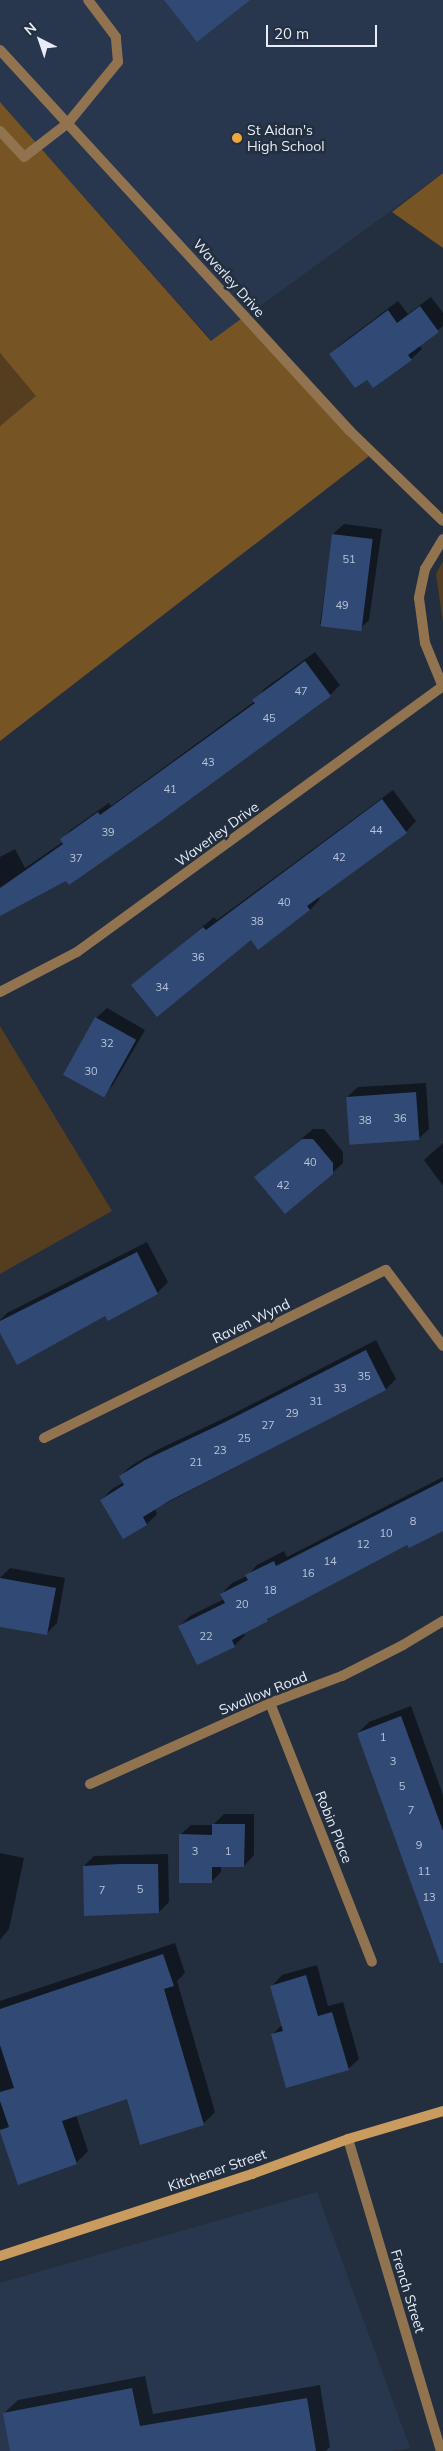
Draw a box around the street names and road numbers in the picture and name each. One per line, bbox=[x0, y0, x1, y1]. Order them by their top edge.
street label: Waverley Drive bbox=[190, 236, 268, 320]
street label: Waverley Drive bbox=[172, 798, 262, 870]
street label: Raven Wynd bbox=[210, 1295, 292, 1347]
street label: Swallow Road bbox=[216, 1668, 310, 1718]
street label: Robin Place bbox=[312, 1788, 356, 1866]
street label: Kitchener Street bbox=[166, 2145, 268, 2195]
street label: French Street bbox=[387, 2247, 429, 2335]

